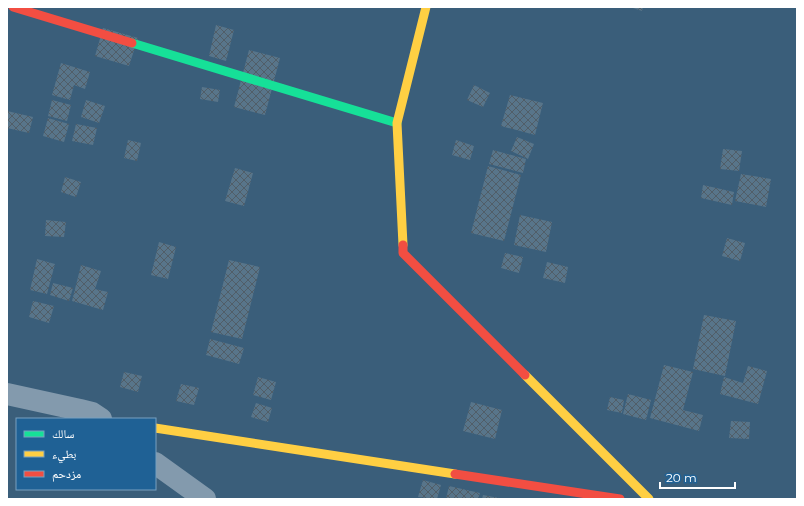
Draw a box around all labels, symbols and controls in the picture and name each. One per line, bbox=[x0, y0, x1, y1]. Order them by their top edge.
legend bbox=[16, 418, 156, 490]
text: سالك bbox=[52, 426, 74, 441]
text: بطيء bbox=[52, 446, 76, 464]
scale bar bbox=[660, 464, 735, 490]
text: مزدحم bbox=[52, 466, 81, 482]
text: 20 m bbox=[666, 470, 697, 485]

